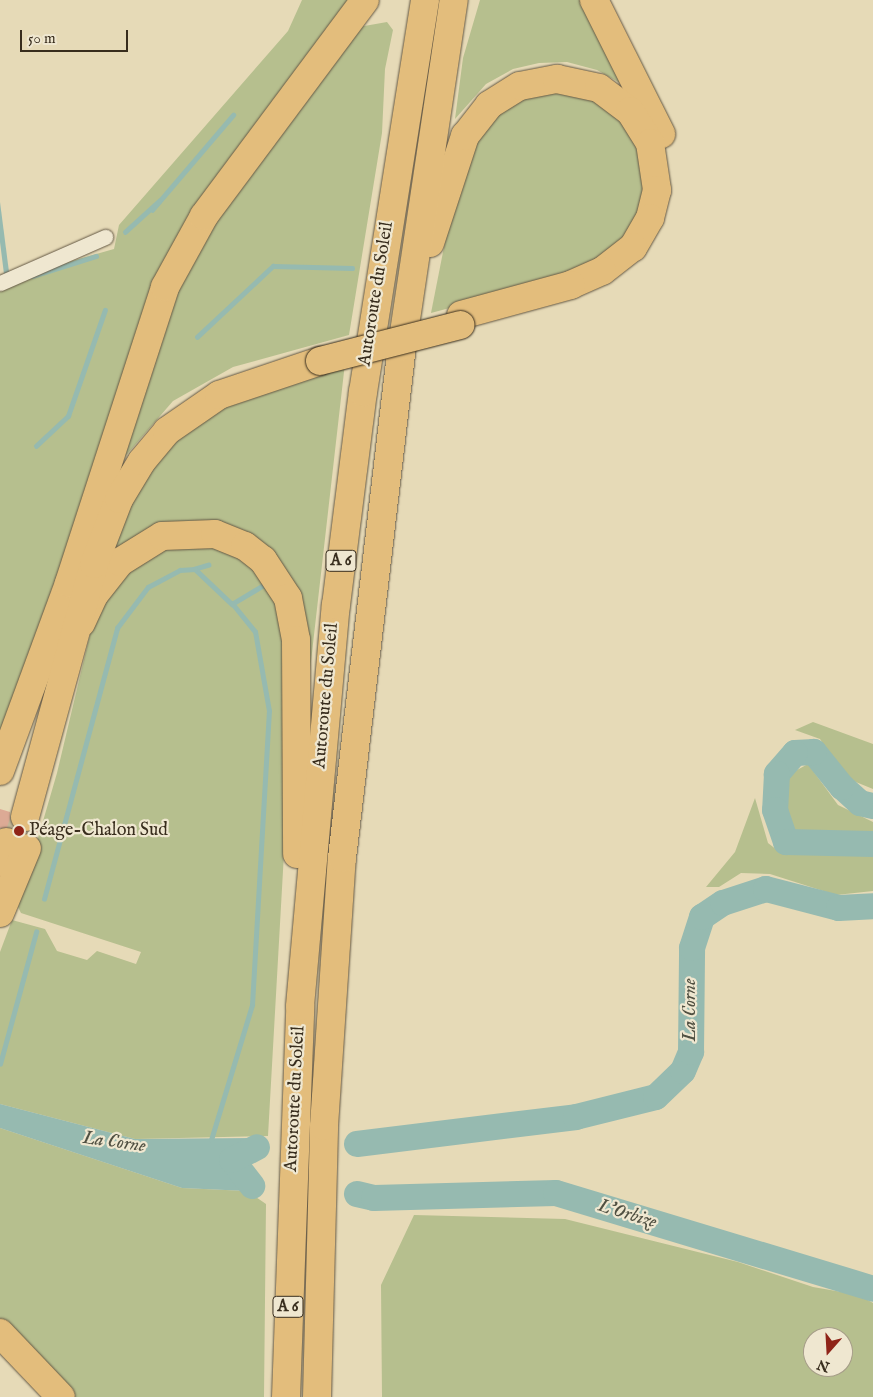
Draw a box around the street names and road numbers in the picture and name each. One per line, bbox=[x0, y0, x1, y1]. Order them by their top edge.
street label: Autoroute du Soleil bbox=[355, 220, 399, 368]
road number: A 6 bbox=[325, 548, 357, 574]
street label: Autoroute du Soleil bbox=[310, 622, 344, 770]
street label: Autoroute du Soleil bbox=[281, 1026, 311, 1172]
road number: A 6 bbox=[272, 1294, 304, 1320]

